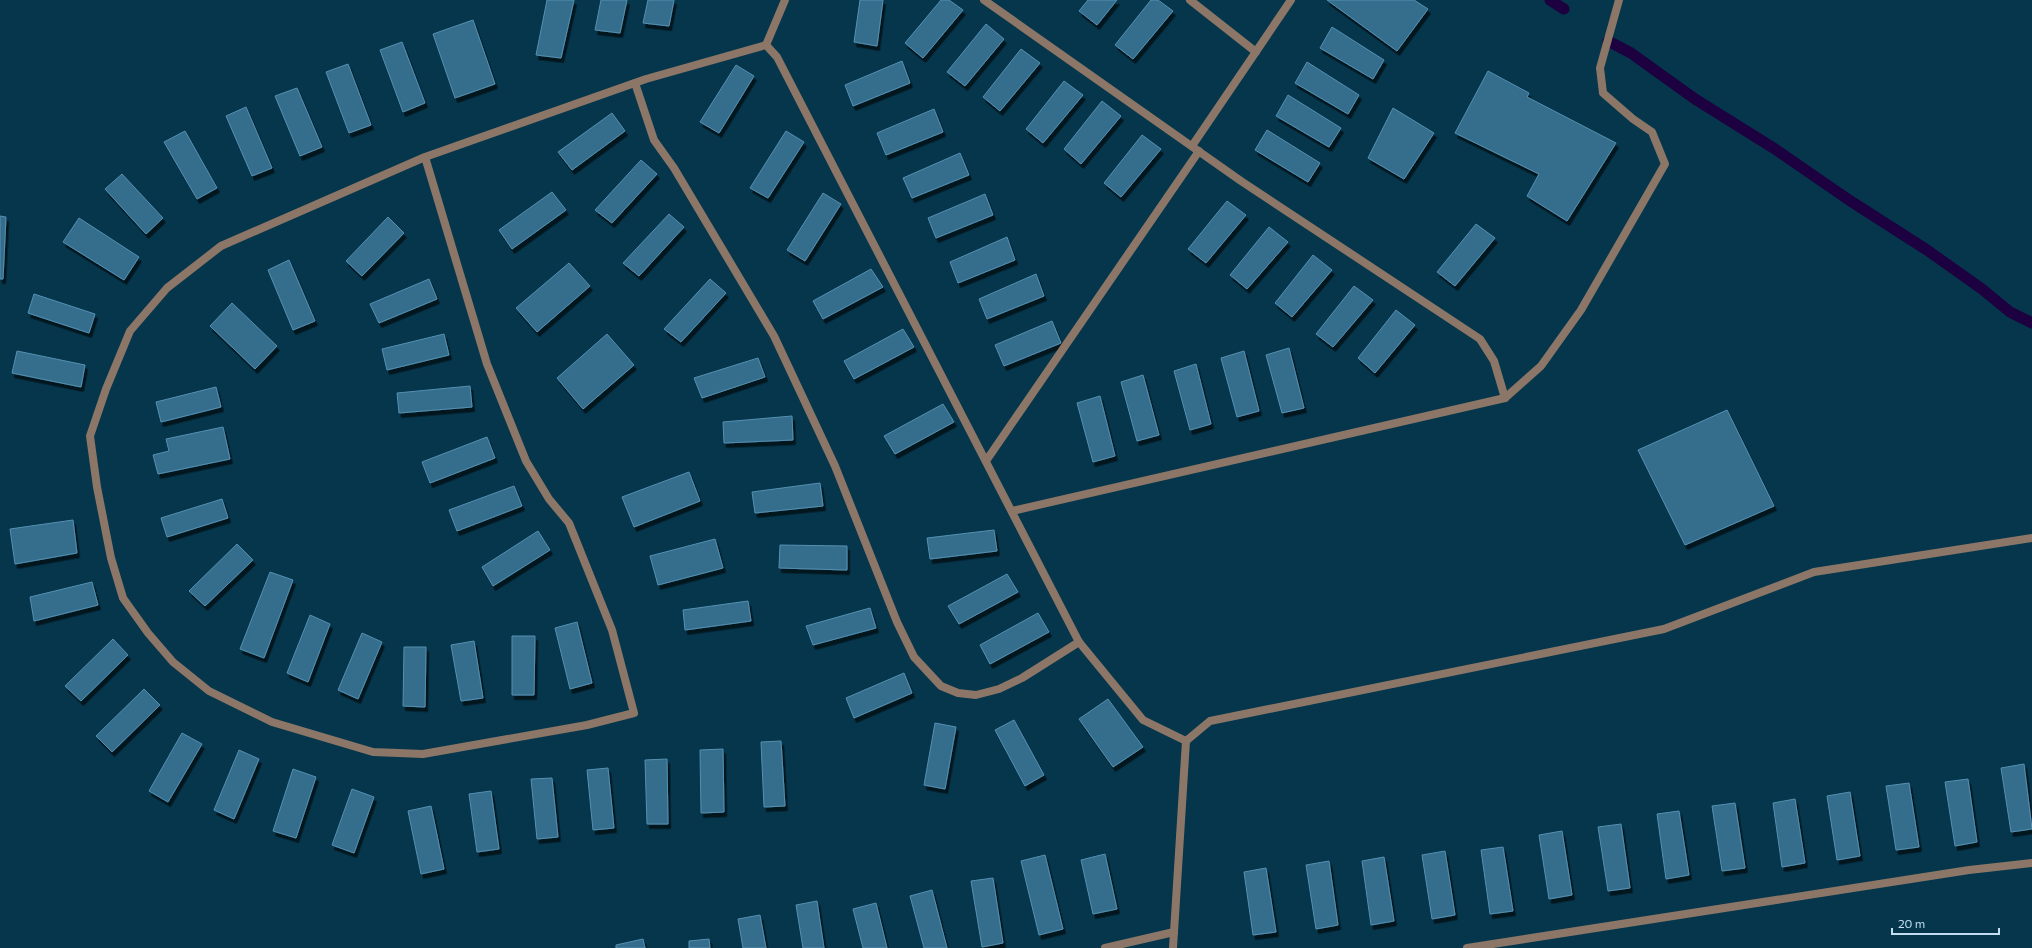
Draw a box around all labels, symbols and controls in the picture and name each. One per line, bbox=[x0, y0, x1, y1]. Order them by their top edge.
scale bar bbox=[1892, 910, 1999, 936]
text: 20 m bbox=[1898, 916, 1925, 930]

